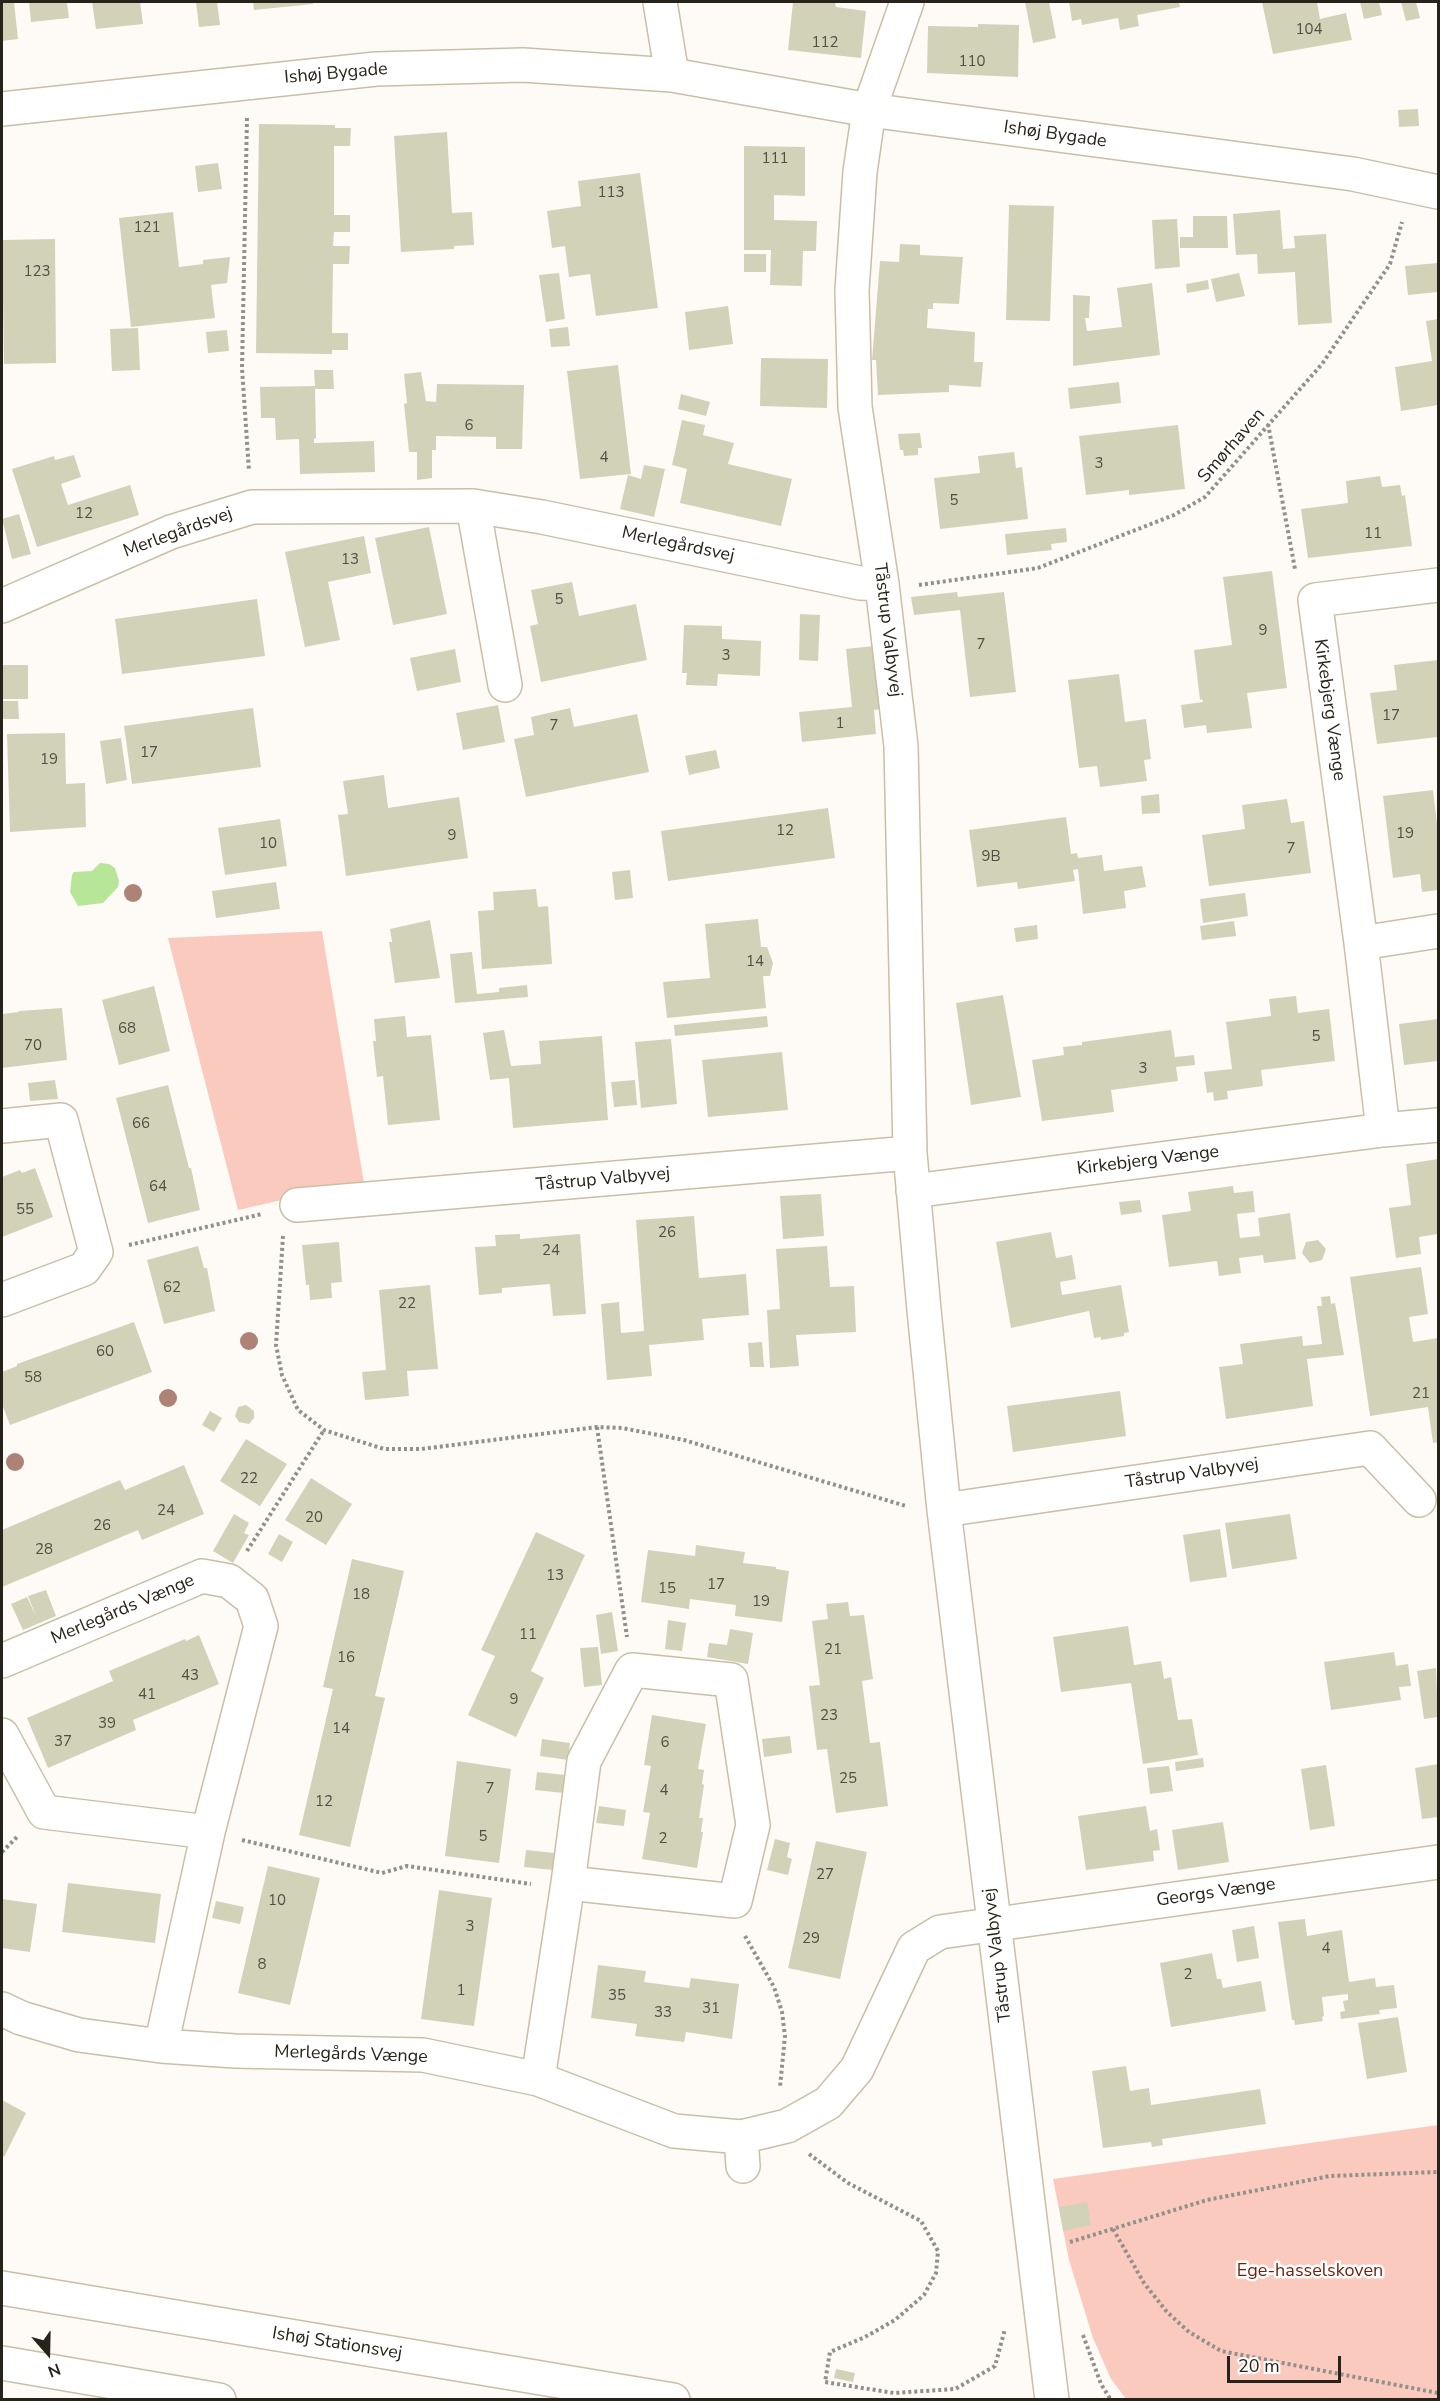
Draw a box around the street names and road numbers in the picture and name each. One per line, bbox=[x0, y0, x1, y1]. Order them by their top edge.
street label: Ishøj Bygade bbox=[283, 59, 389, 89]
street label: Ishøj Bygade bbox=[1002, 117, 1108, 153]
street label: Smørhaven bbox=[1194, 404, 1270, 488]
street label: Merlegårdsvej bbox=[120, 503, 236, 563]
street label: Merlegårdsvej bbox=[620, 523, 736, 567]
street label: Tåstrup Valbyvej bbox=[868, 562, 906, 698]
street label: Kirkebjerg Vænge bbox=[1308, 638, 1350, 782]
street label: Kirkebjerg Vænge bbox=[1076, 1142, 1220, 1180]
street label: Tåstrup Valbyvej bbox=[535, 1163, 671, 1197]
street label: Tåstrup Valbyvej bbox=[1124, 1454, 1260, 1494]
street label: Merlegårds Vænge bbox=[48, 1570, 198, 1650]
street label: Georgs Vænge bbox=[1155, 1874, 1277, 1912]
street label: Tåstrup Valbyvej bbox=[979, 1887, 1017, 2023]
street label: Merlegårds Vænge bbox=[274, 2042, 428, 2068]
street label: Ishøj Stationsvej bbox=[270, 2323, 404, 2365]

